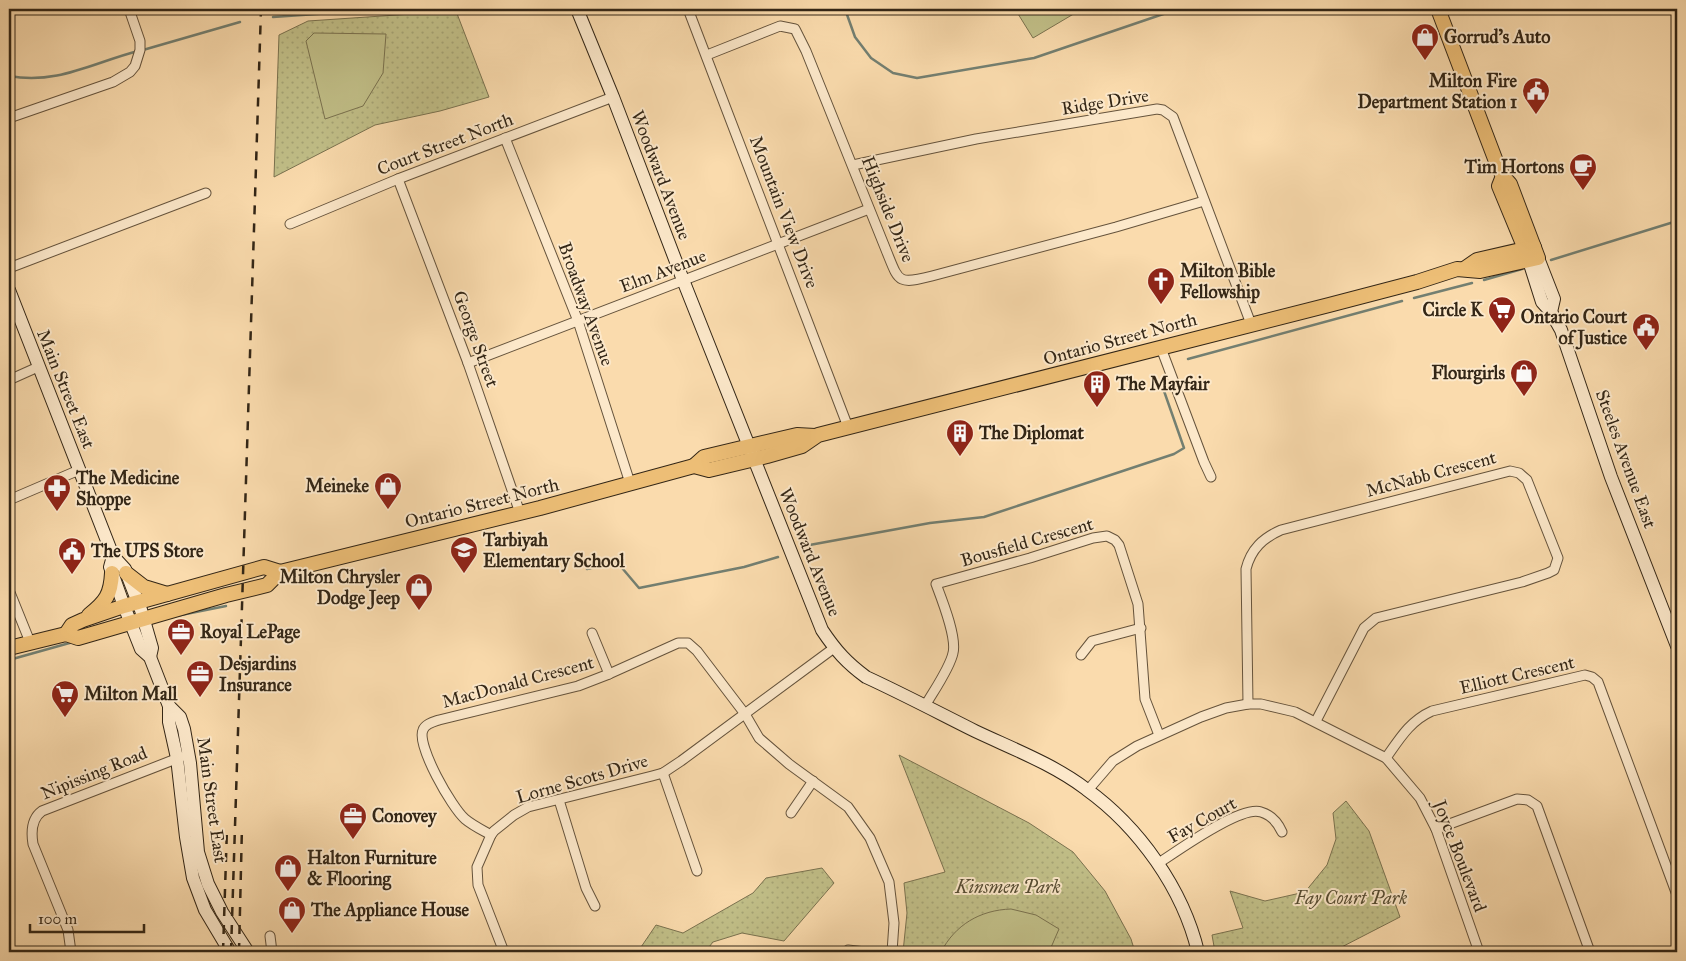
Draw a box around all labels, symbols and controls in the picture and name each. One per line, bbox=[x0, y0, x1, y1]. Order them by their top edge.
shop icon: Gorrud's Auto bbox=[1410, 22, 1440, 61]
place label: Gorrud's Auto bbox=[1444, 26, 1550, 48]
place label: Milton Fire Department Station 1 bbox=[1358, 70, 1517, 114]
public building icon: Milton Fire Department Station 1 bbox=[1521, 76, 1551, 115]
street label: Ridge Drive bbox=[1060, 84, 1150, 121]
street label: Woodward Avenue bbox=[626, 107, 696, 243]
street label: Court Street North bbox=[374, 108, 516, 180]
street label: Mountain View Drive bbox=[745, 133, 823, 291]
cafe icon: Tim Hortons bbox=[1568, 152, 1598, 191]
street label: Highside Drive bbox=[856, 153, 919, 266]
place label: Tim Hortons bbox=[1464, 156, 1564, 178]
street label: Broadway Avenue bbox=[553, 239, 619, 369]
street label: Elm Avenue bbox=[617, 244, 709, 298]
place label: Milton Bible Fellowship bbox=[1180, 260, 1276, 304]
church icon: Milton Bible Fellowship bbox=[1146, 266, 1176, 305]
street label: George Street bbox=[447, 288, 504, 391]
supermarket icon: Circle K bbox=[1487, 295, 1517, 334]
place label: Circle K bbox=[1423, 299, 1484, 321]
place label: Ontario Court of Justice bbox=[1521, 306, 1628, 350]
street label: Ontario Street North bbox=[1041, 308, 1199, 370]
public building icon: Ontario Court of Justice bbox=[1631, 312, 1661, 351]
street label: Main Street East bbox=[32, 326, 100, 452]
shop icon: Flourgirls bbox=[1509, 358, 1539, 397]
place label: Flourgirls bbox=[1431, 362, 1505, 385]
building icon: The Mayfair bbox=[1082, 369, 1112, 408]
place label: The Mayfair bbox=[1115, 373, 1211, 396]
street label: Steeles Avenue East bbox=[1591, 387, 1661, 532]
building icon: The Diplomat bbox=[945, 418, 975, 457]
place label: The Diplomat bbox=[978, 422, 1084, 445]
street label: McNabb Crescent bbox=[1364, 446, 1499, 502]
place label: The Medicine Shoppe bbox=[75, 467, 180, 511]
shop icon: Meineke bbox=[373, 471, 403, 510]
pharmacy icon: The Medicine Shoppe bbox=[42, 473, 72, 512]
street label: Ontario Street North bbox=[403, 473, 561, 533]
place label: Meineke bbox=[305, 475, 370, 497]
street label: Woodward Avenue bbox=[774, 485, 846, 619]
street label: Bousfield Crescent bbox=[958, 512, 1096, 571]
place label: Tarbiyah Elementary School bbox=[482, 529, 626, 573]
school or university icon: Tarbiyah Elementary School bbox=[449, 535, 479, 574]
public building icon: The UPS Store bbox=[57, 536, 87, 575]
place label: The UPS Store bbox=[90, 540, 204, 562]
place label: Milton Chrysler Dodge Jeep bbox=[279, 566, 401, 610]
shop icon: Milton Chrysler Dodge Jeep bbox=[404, 572, 434, 611]
office icon: Royal LePage bbox=[166, 617, 196, 656]
place label: Royal LePage bbox=[200, 621, 301, 644]
street label: MacDonald Crescent bbox=[440, 651, 597, 713]
street label: Elliott Crescent bbox=[1457, 651, 1577, 699]
place label: Desjardins Insurance bbox=[219, 653, 297, 696]
office icon: Desjardins Insurance bbox=[185, 659, 215, 698]
supermarket icon: Milton Mall bbox=[50, 679, 80, 718]
place label: Milton Mall bbox=[84, 683, 179, 705]
street label: Main Street East bbox=[192, 736, 232, 865]
street label: Nipissing Road bbox=[38, 742, 151, 805]
street label: Lorne Scots Drive bbox=[514, 750, 650, 808]
street label: Fay Court bbox=[1164, 792, 1241, 848]
street label: Joyce Boulevard bbox=[1427, 795, 1491, 915]
office icon: Conovey bbox=[338, 801, 368, 840]
place label: Conovey bbox=[372, 805, 438, 828]
place label: Halton Furniture & Flooring bbox=[307, 847, 437, 891]
shop icon: Halton Furniture & Flooring bbox=[273, 853, 303, 892]
park label: Kinsmen Park bbox=[955, 876, 1061, 898]
park label: Fay Court Park bbox=[1294, 887, 1407, 909]
shop icon: The Appliance House bbox=[277, 895, 307, 934]
place label: The Appliance House bbox=[310, 899, 470, 922]
scale bar bbox=[30, 901, 144, 933]
text: 100 m bbox=[38, 910, 78, 928]

